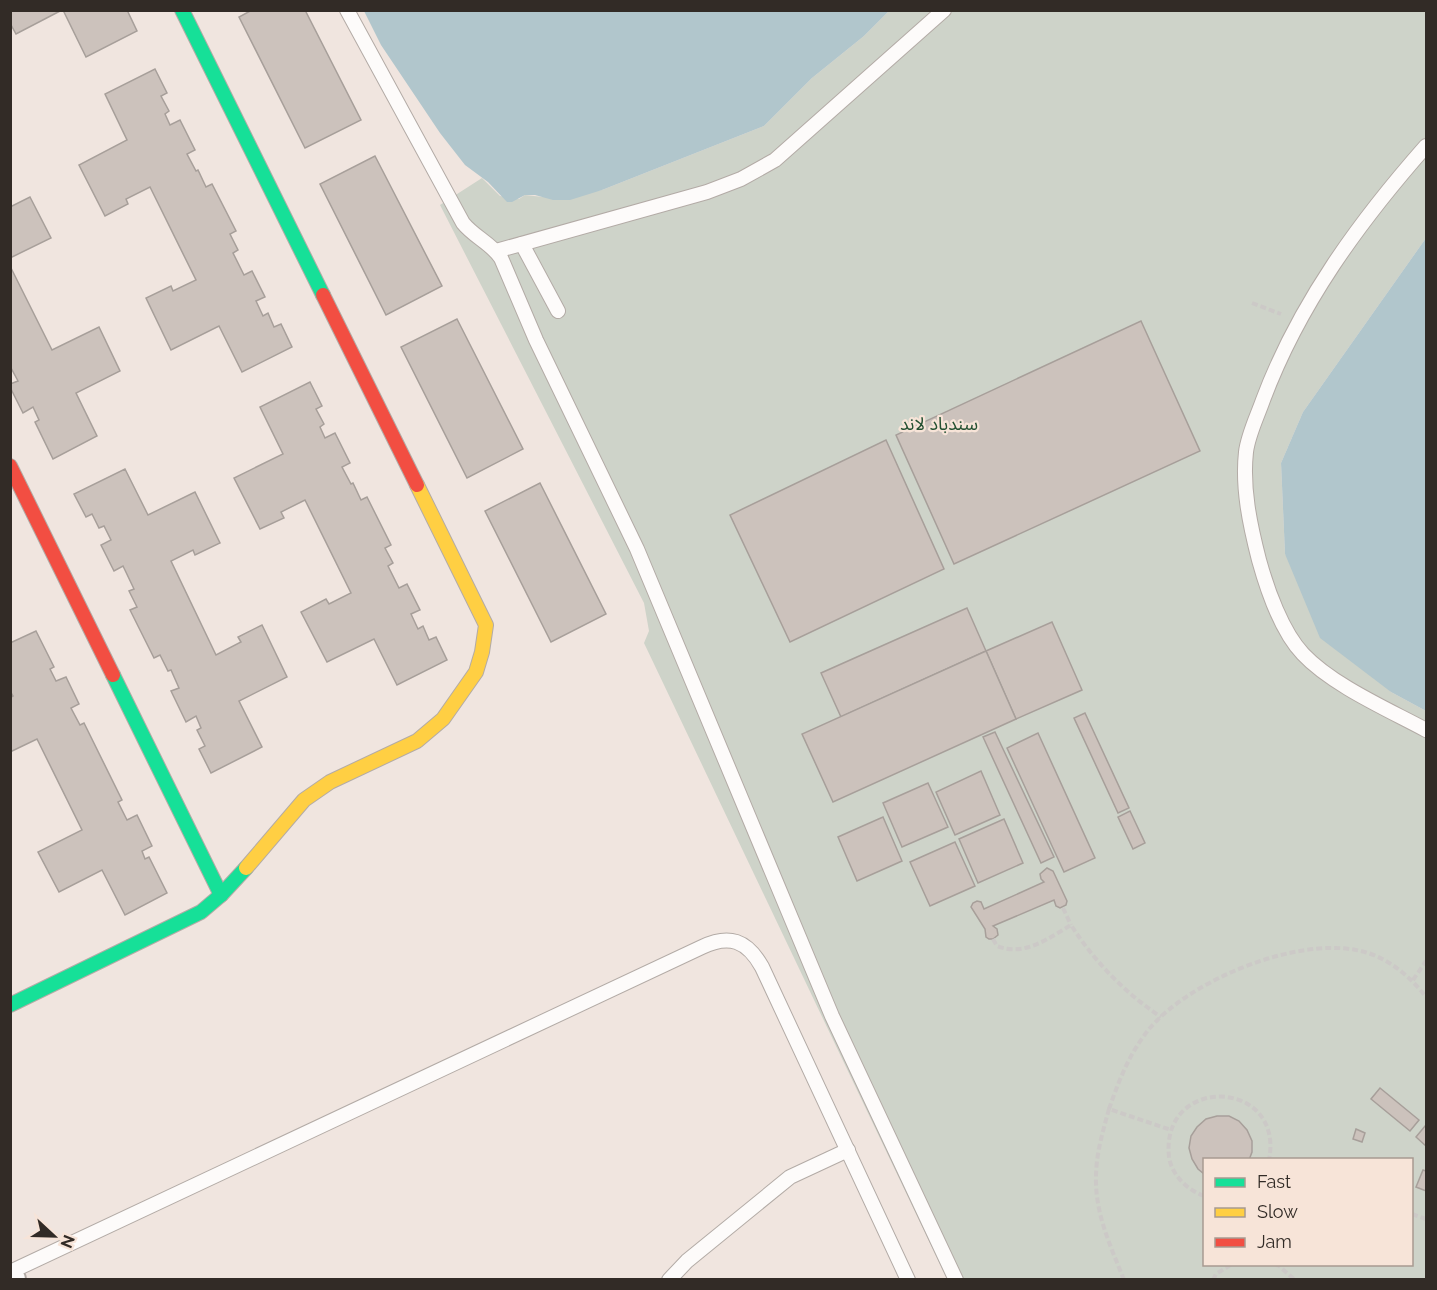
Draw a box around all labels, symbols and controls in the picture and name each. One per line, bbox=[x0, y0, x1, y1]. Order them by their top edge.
park label: سندباد لاند bbox=[900, 413, 978, 434]
legend bbox=[1203, 1158, 1413, 1266]
text: Fast bbox=[1257, 1171, 1291, 1192]
text: Slow bbox=[1257, 1201, 1298, 1222]
north arrow bbox=[24, 1206, 84, 1266]
text: Jam bbox=[1257, 1231, 1292, 1252]
text: N bbox=[56, 1232, 79, 1251]

